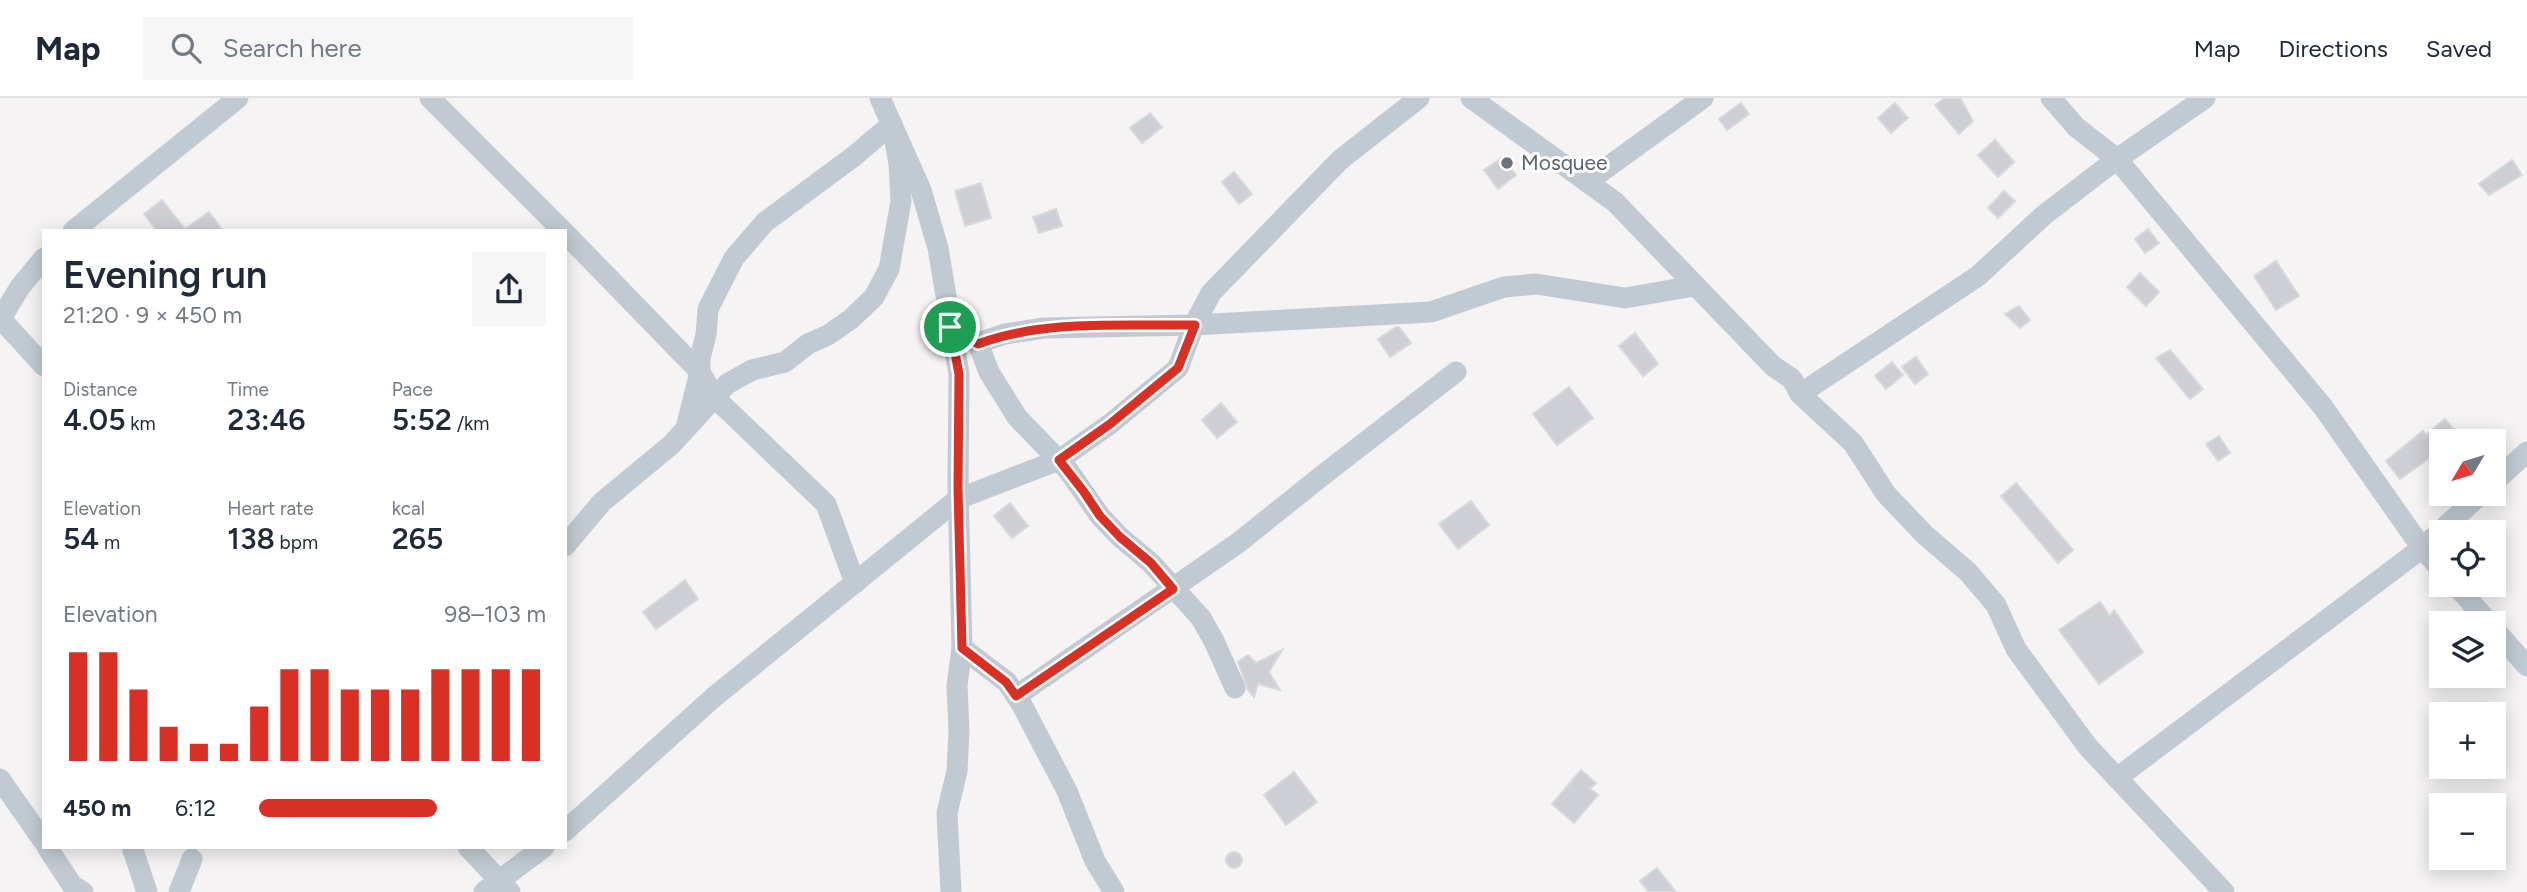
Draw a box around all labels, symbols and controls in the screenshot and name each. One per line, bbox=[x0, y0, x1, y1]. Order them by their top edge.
search box bbox=[143, 17, 633, 80]
text: Map bbox=[35, 29, 101, 68]
icon: search bbox=[167, 29, 205, 67]
text: Search here bbox=[223, 32, 362, 64]
text: Map bbox=[2194, 34, 2240, 63]
text: Directions bbox=[2278, 34, 2388, 63]
text: Saved bbox=[2426, 34, 2492, 63]
place label: Mosquee bbox=[1521, 150, 1608, 175]
marker: Mosquee bbox=[1499, 155, 1515, 171]
text: Evening run bbox=[63, 252, 267, 298]
button: share bbox=[472, 252, 546, 326]
pin bbox=[920, 297, 980, 357]
text: 21:20 · 9 × 450 m bbox=[63, 301, 242, 329]
icon: arrive bbox=[931, 308, 969, 346]
text: Distance bbox=[63, 378, 137, 401]
text: Time bbox=[227, 378, 269, 401]
text: Pace bbox=[392, 378, 433, 401]
text: 4.05 bbox=[63, 401, 126, 438]
text: 23:46 bbox=[227, 401, 306, 438]
text: 5:52 bbox=[392, 401, 452, 438]
text: km bbox=[126, 412, 156, 435]
text: /km bbox=[452, 412, 489, 435]
north arrow bbox=[2429, 429, 2506, 506]
map controls bbox=[2429, 429, 2506, 870]
text: Elevation bbox=[63, 497, 141, 520]
text: Heart rate bbox=[227, 497, 314, 520]
text: kcal bbox=[392, 497, 425, 520]
text: 54 bbox=[63, 520, 99, 557]
text: 138 bbox=[227, 520, 275, 557]
text: 265 bbox=[392, 520, 443, 557]
button: locate bbox=[2429, 520, 2506, 597]
text: m bbox=[99, 531, 120, 554]
text: bpm bbox=[275, 531, 318, 554]
text: Elevation bbox=[63, 600, 158, 628]
text: 98–103 m bbox=[444, 600, 546, 628]
button: layers bbox=[2429, 611, 2506, 688]
button: + bbox=[2429, 702, 2506, 779]
button: − bbox=[2429, 793, 2506, 870]
text: 450 m bbox=[63, 794, 131, 822]
text: 6:12 bbox=[175, 794, 216, 822]

